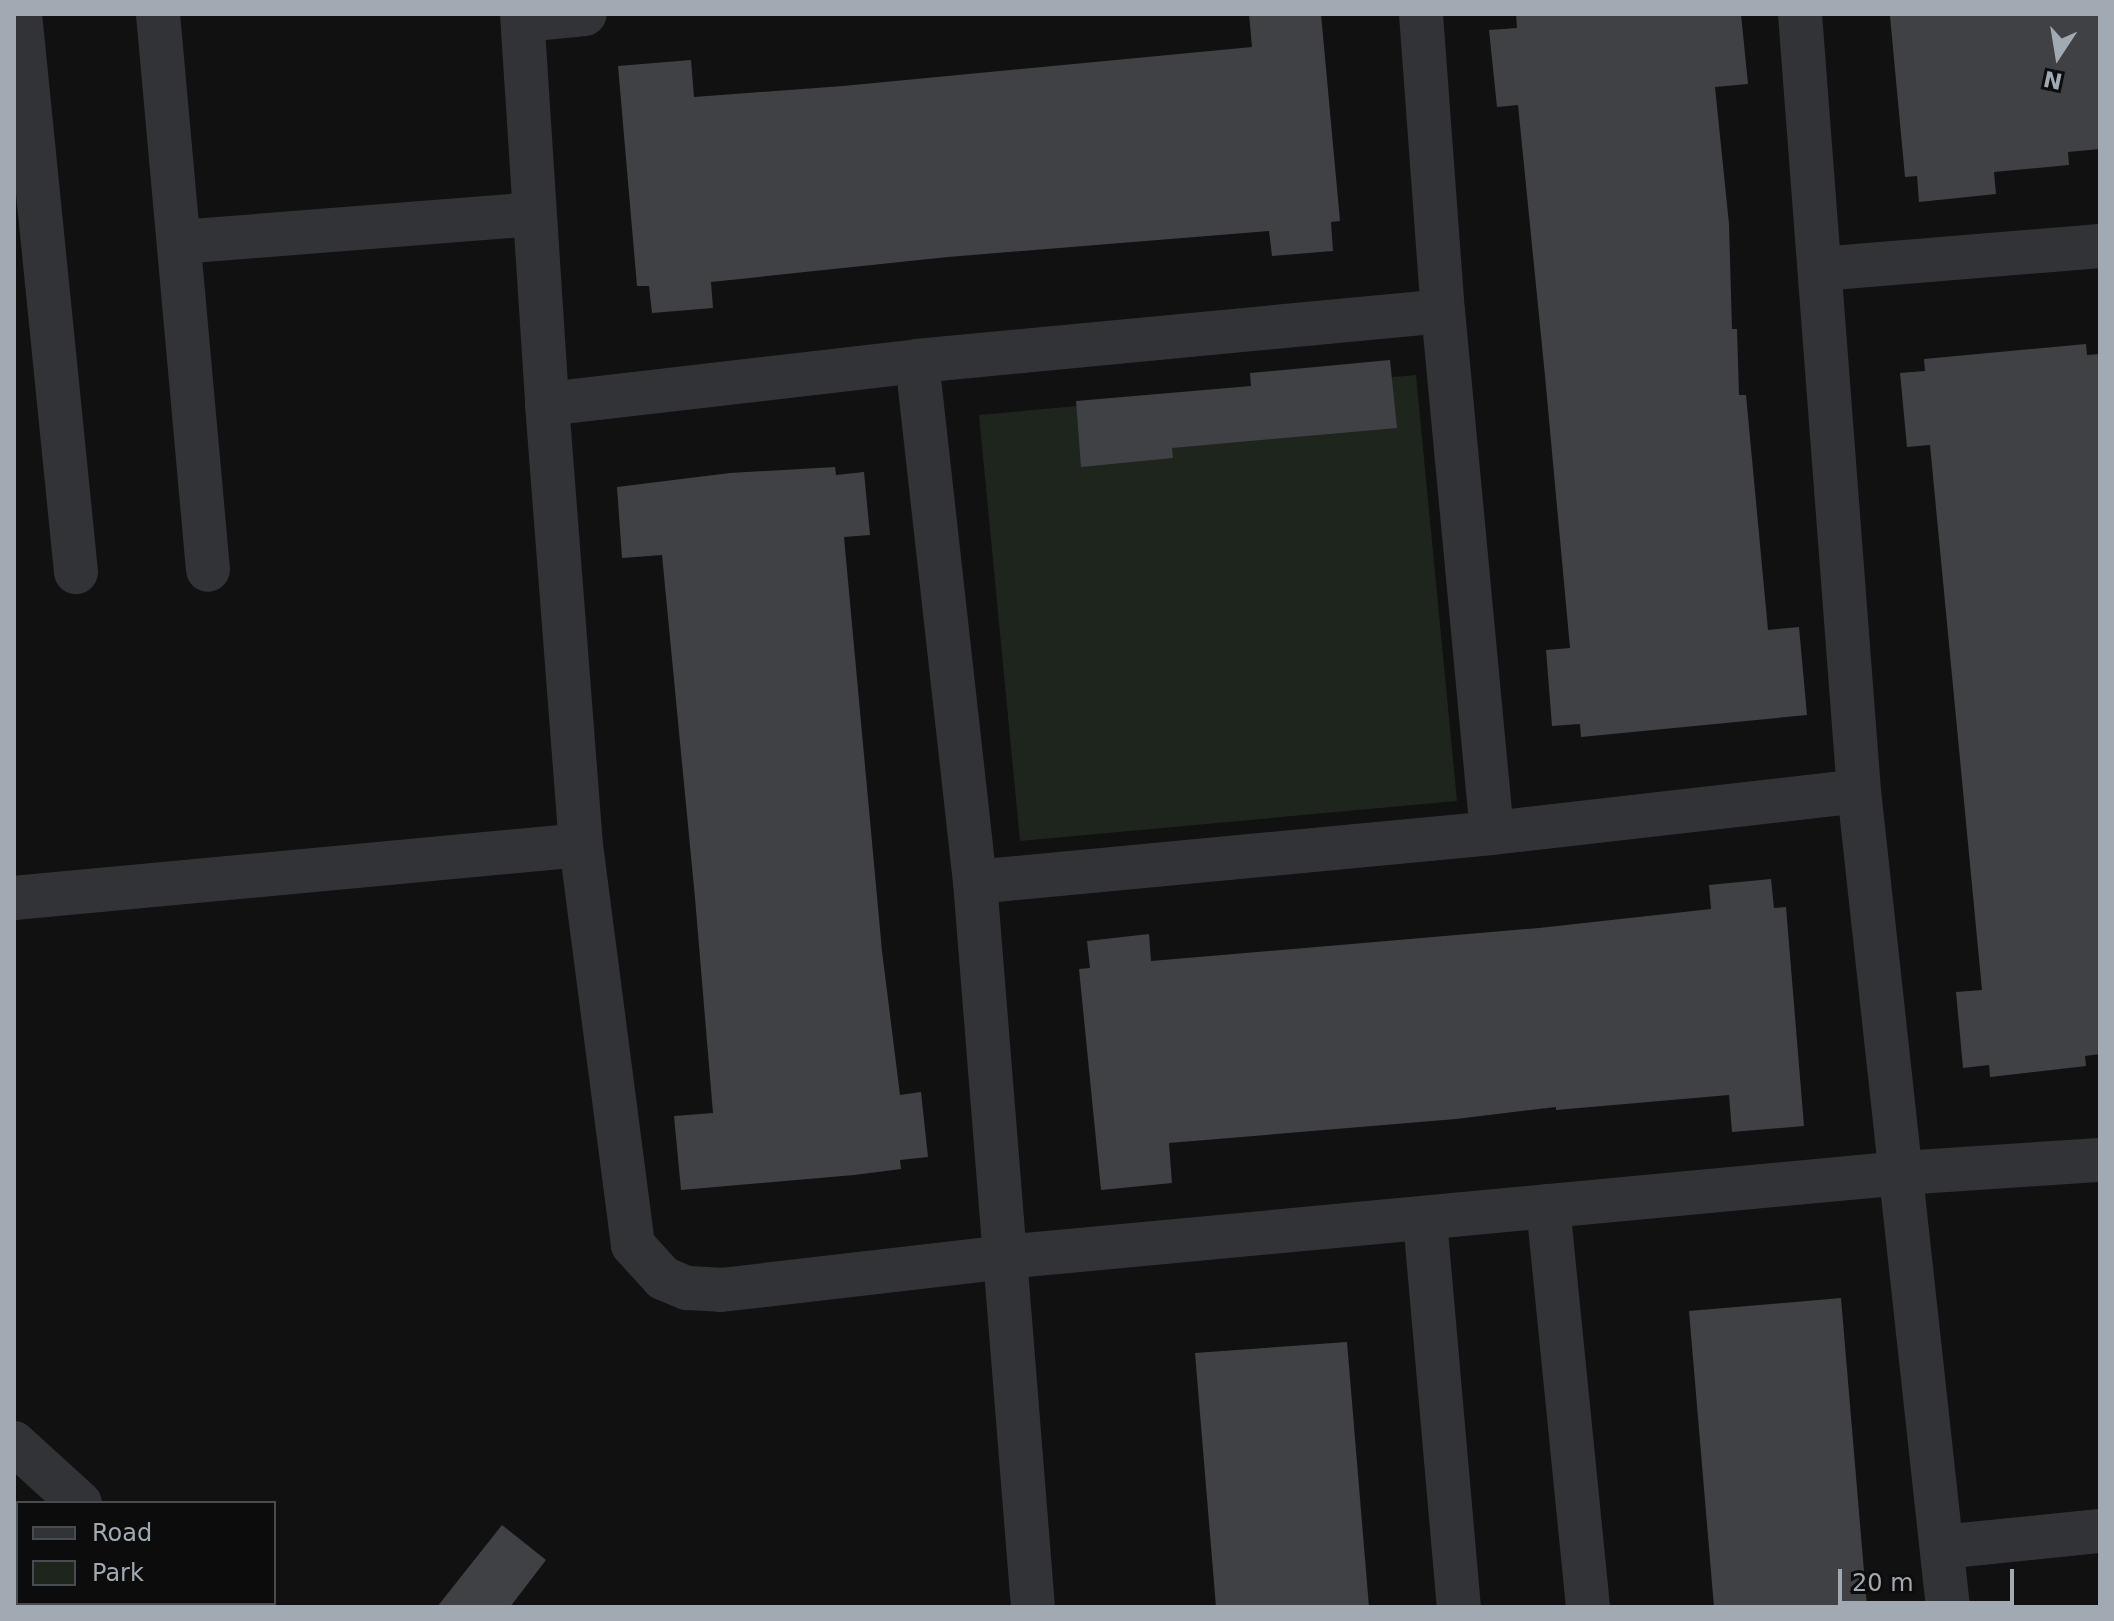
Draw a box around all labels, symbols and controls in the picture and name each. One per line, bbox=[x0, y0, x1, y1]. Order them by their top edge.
north arrow bbox=[2018, 16, 2098, 96]
text: N bbox=[2041, 66, 2065, 94]
legend bbox=[16, 1501, 276, 1605]
text: Road bbox=[92, 1519, 152, 1547]
scale bar bbox=[1842, 1553, 2018, 1603]
text: Park bbox=[92, 1559, 144, 1587]
text: 20 m bbox=[1852, 1569, 1914, 1597]

